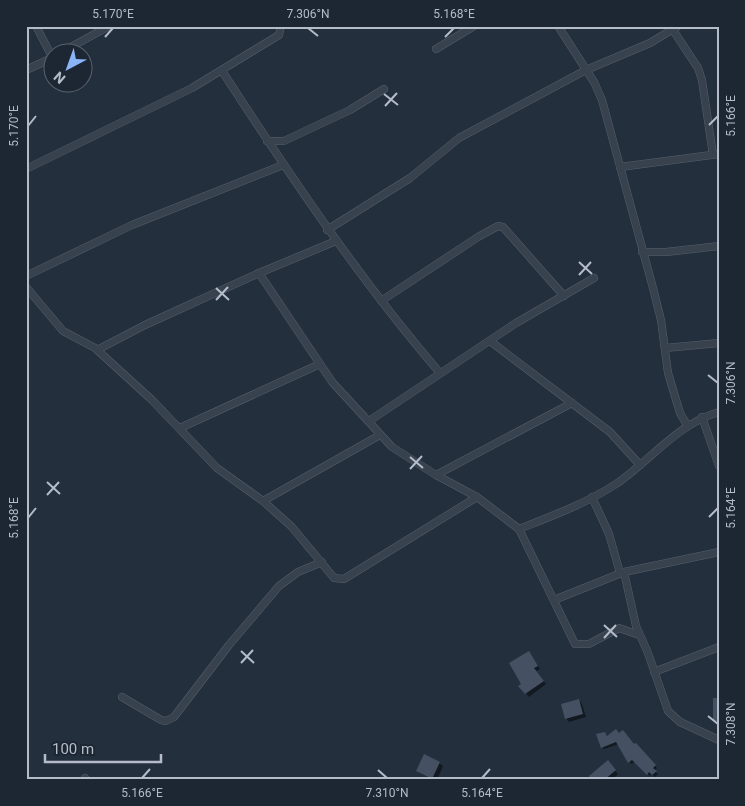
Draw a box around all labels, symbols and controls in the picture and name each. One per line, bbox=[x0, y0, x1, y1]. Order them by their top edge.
text: 5.170°E bbox=[92, 7, 134, 21]
text: 7.306°N bbox=[286, 7, 330, 21]
text: 5.168°E bbox=[433, 7, 475, 21]
north arrow bbox=[42, 42, 92, 92]
text: N bbox=[50, 69, 68, 87]
text: 5.166°E bbox=[724, 95, 738, 137]
text: 5.170°E bbox=[7, 105, 21, 147]
text: 7.306°N bbox=[724, 361, 738, 405]
text: 5.164°E bbox=[724, 487, 738, 529]
text: 5.168°E bbox=[7, 497, 21, 539]
text: 7.308°N bbox=[724, 702, 738, 746]
scale bar bbox=[45, 731, 161, 763]
text: 100 m bbox=[52, 740, 94, 758]
text: 5.166°E bbox=[121, 786, 163, 800]
text: 7.310°N bbox=[365, 786, 409, 800]
text: 5.164°E bbox=[461, 786, 503, 800]

